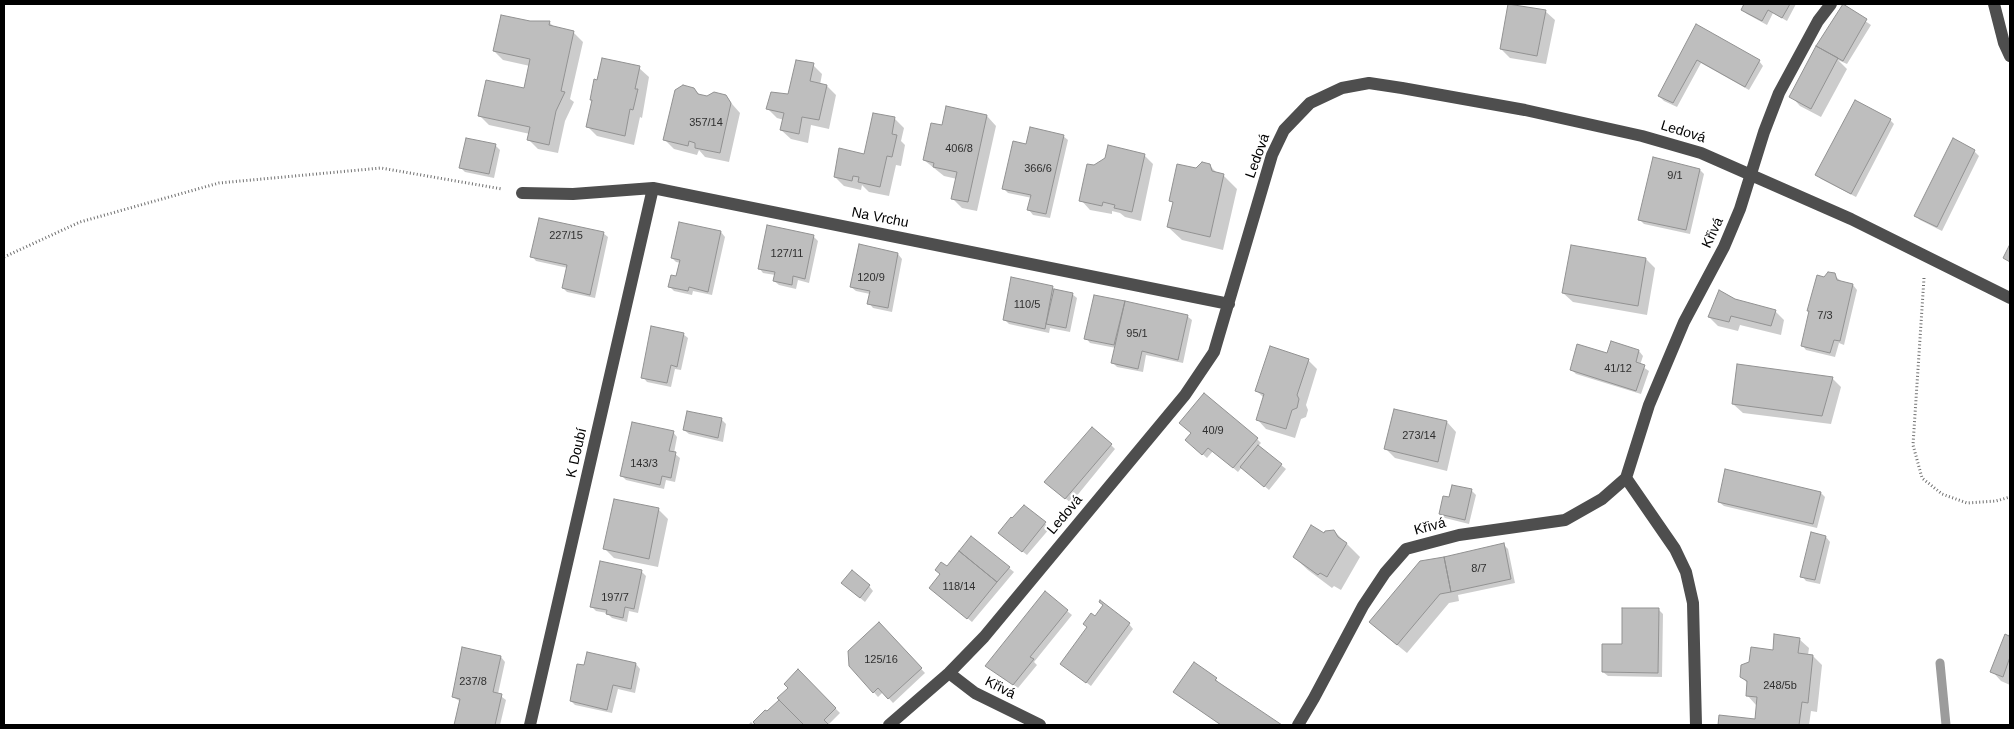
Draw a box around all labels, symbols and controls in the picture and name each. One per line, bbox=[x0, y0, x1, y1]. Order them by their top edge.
house number: 357/14 bbox=[689, 116, 723, 130]
street label: Ledová bbox=[1659, 117, 1707, 147]
street label: Ledová bbox=[1242, 132, 1274, 180]
house number: 406/8 bbox=[945, 142, 973, 156]
house number: 366/6 bbox=[1024, 162, 1052, 176]
house number: 9/1 bbox=[1667, 169, 1683, 183]
street label: Na Vrchu bbox=[850, 204, 910, 232]
street label: Křivá bbox=[1699, 215, 1727, 251]
house number: 227/15 bbox=[549, 229, 583, 243]
house number: 127/11 bbox=[771, 247, 803, 261]
house number: 120/9 bbox=[857, 271, 885, 285]
house number: 110/5 bbox=[1014, 298, 1040, 312]
house number: 7/3 bbox=[1817, 309, 1833, 323]
house number: 95/1 bbox=[1126, 327, 1148, 341]
house number: 41/12 bbox=[1604, 362, 1632, 376]
house number: 40/9 bbox=[1202, 424, 1224, 438]
street label: K Doubí bbox=[563, 426, 591, 480]
house number: 273/14 bbox=[1402, 429, 1436, 443]
house number: 143/3 bbox=[630, 457, 658, 471]
street label: Ledová bbox=[1044, 492, 1086, 538]
street label: Křivá bbox=[1412, 515, 1448, 539]
house number: 8/7 bbox=[1471, 562, 1487, 576]
house number: 118/14 bbox=[943, 580, 975, 594]
house number: 197/7 bbox=[601, 591, 629, 605]
house number: 125/16 bbox=[864, 653, 898, 667]
street label: Křivá bbox=[982, 673, 1018, 703]
house number: 237/8 bbox=[459, 675, 487, 689]
house number: 248/5b bbox=[1763, 679, 1797, 693]

